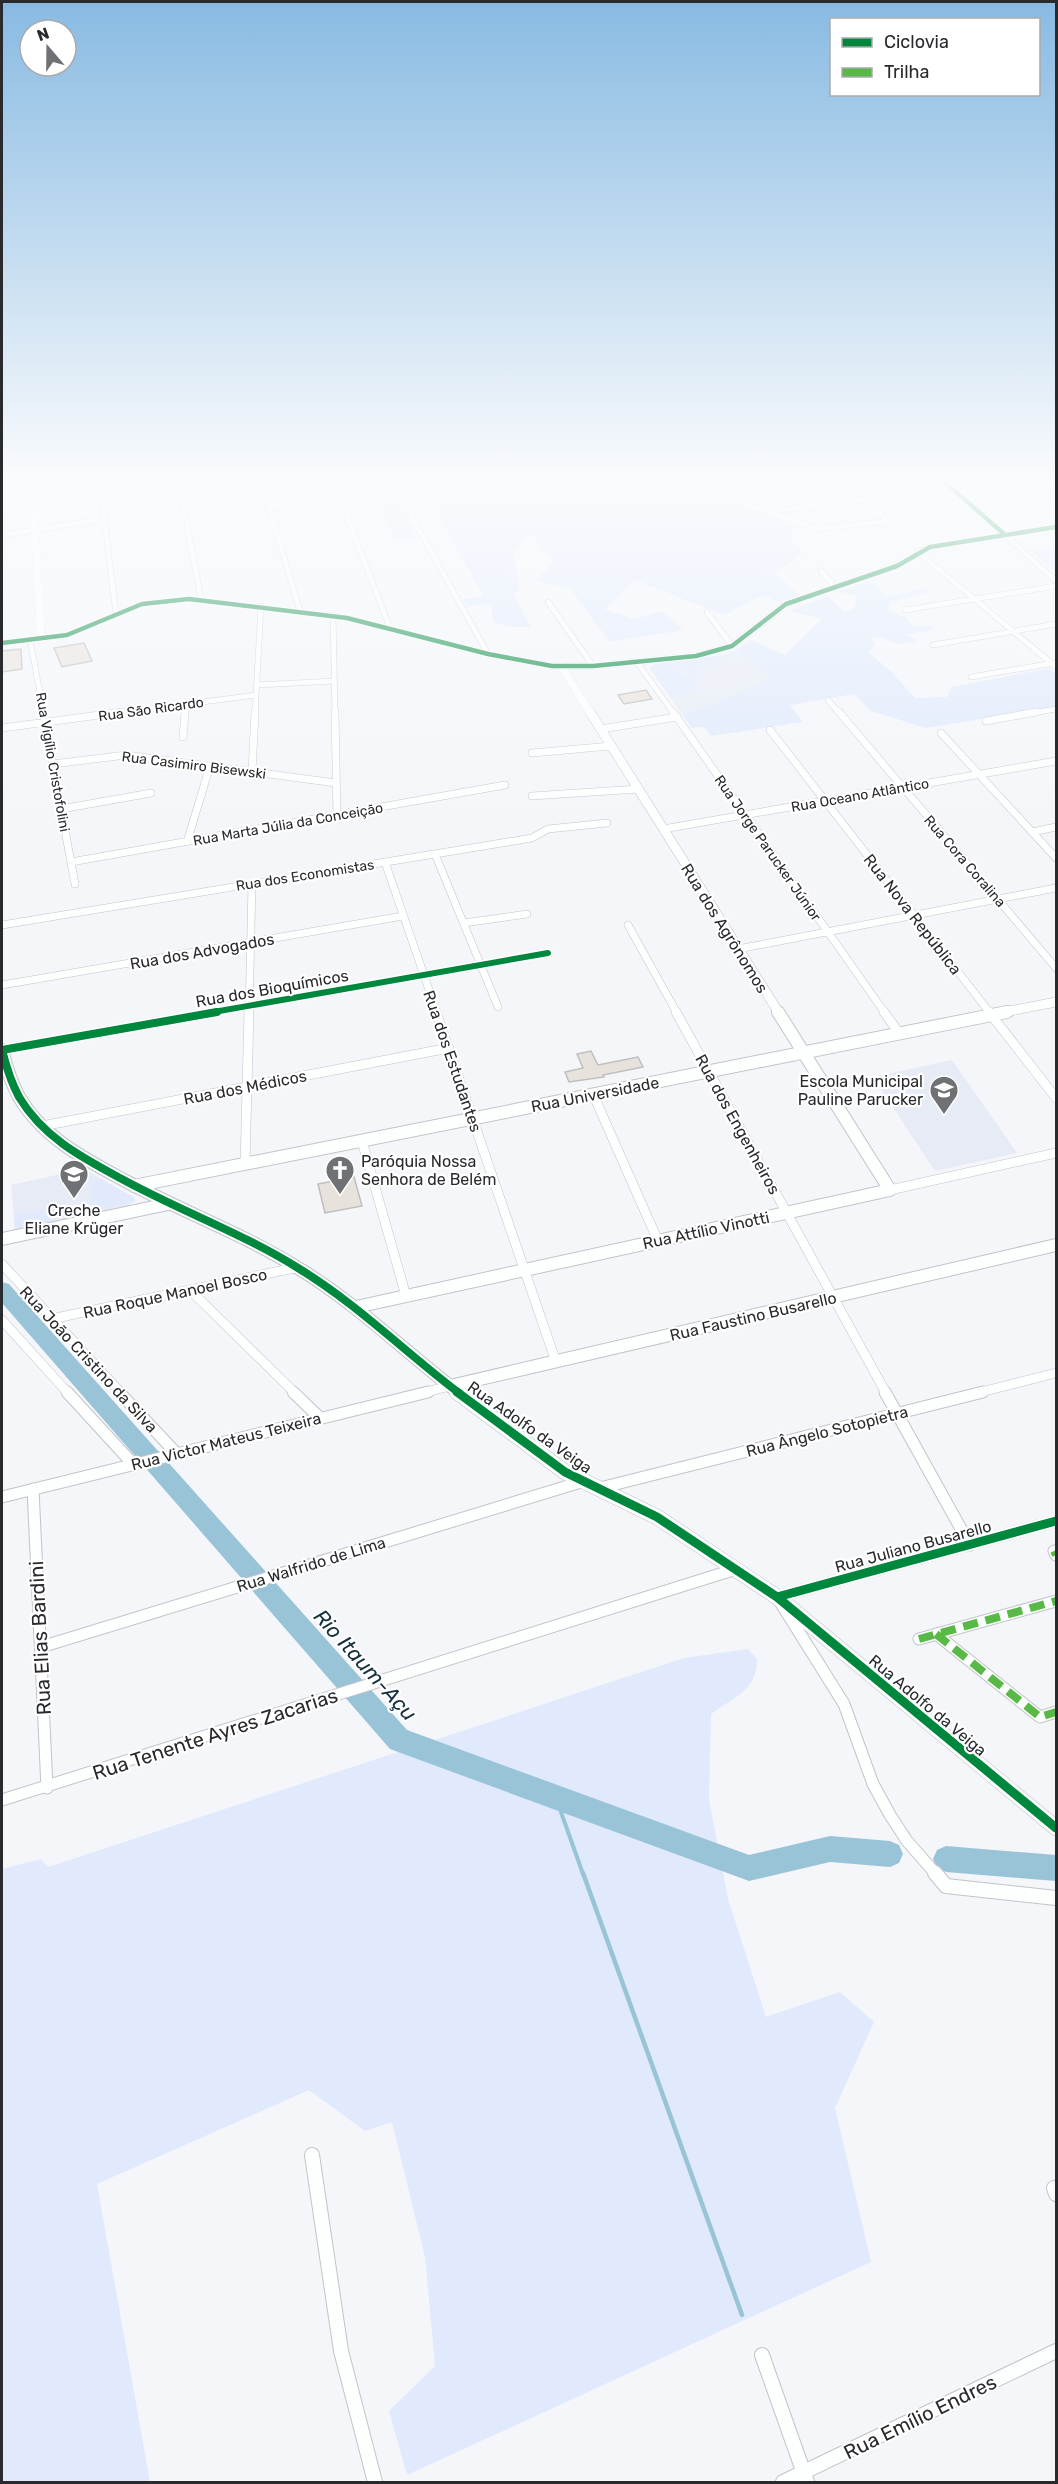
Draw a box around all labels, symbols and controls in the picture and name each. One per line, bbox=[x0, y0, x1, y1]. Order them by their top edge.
north arrow bbox=[18, 18, 78, 78]
legend bbox=[830, 18, 1040, 96]
text: N bbox=[34, 23, 52, 45]
text: Ciclovia bbox=[884, 31, 949, 53]
text: Trilha bbox=[884, 61, 929, 83]
street label: Rua Vigílio Cristofolini bbox=[32, 691, 73, 833]
street label: Rua São Ricardo bbox=[97, 694, 205, 725]
street label: Rua Casimiro Bisewski bbox=[121, 748, 267, 783]
street label: Rua Jorge Parucker Júnior bbox=[711, 772, 825, 925]
street label: Rua Oceano Atlântico bbox=[790, 775, 930, 816]
street label: Rua Marta Júlia da Conceição bbox=[192, 799, 384, 850]
street label: Rua Cora Coralina bbox=[920, 812, 1009, 911]
street label: Rua Nova República bbox=[860, 850, 966, 978]
street label: Rua dos Economistas bbox=[235, 856, 375, 895]
street label: Rua dos Agrônomos bbox=[677, 860, 772, 996]
street label: Rua dos Advogados bbox=[128, 929, 276, 974]
street label: Rua dos Bioquímicos bbox=[194, 966, 350, 1011]
street label: Rua dos Estudantes bbox=[419, 988, 486, 1135]
street label: Rua dos Engenheiros bbox=[691, 1051, 784, 1198]
street label: Rua dos Médicos bbox=[182, 1066, 308, 1109]
place label: Escola Municipal Pauline Parucker bbox=[798, 1072, 923, 1109]
street label: Rua Universidade bbox=[529, 1073, 661, 1116]
school or university icon: Escola Municipal Pauline Parucker bbox=[928, 1074, 960, 1116]
place label: Paróquia Nossa Senhora de Belém bbox=[361, 1152, 496, 1189]
church icon: Paróquia Nossa Senhora de Belém bbox=[324, 1154, 356, 1196]
school or university icon: Creche Eliane Krüger bbox=[58, 1158, 90, 1200]
place label: Creche Eliane Krüger bbox=[25, 1201, 123, 1238]
street label: Rua Attílio Vinotti bbox=[641, 1208, 771, 1253]
street label: Rua Roque Manoel Bosco bbox=[81, 1265, 269, 1322]
street label: Rua João Cristino da Silva bbox=[16, 1282, 161, 1436]
street label: Rua Faustino Busarello bbox=[668, 1288, 838, 1345]
street label: Rua Adolfo da Veiga bbox=[464, 1377, 596, 1477]
street label: Rua Ângelo Sotopietra bbox=[744, 1402, 910, 1461]
street label: Rua Victor Mateus Teixeira bbox=[129, 1409, 323, 1474]
street label: Rua Juliano Busarello bbox=[833, 1516, 993, 1577]
street label: Rua Walfrido de Lima bbox=[234, 1533, 388, 1596]
street label: Rua Elias Bardini bbox=[24, 1560, 56, 1716]
water label: Rio Itaum-Açu bbox=[309, 1604, 422, 1726]
street label: Rua Adolfo da Veiga bbox=[865, 1651, 990, 1760]
street label: Rua Tenente Ayres Zacarias bbox=[89, 1683, 341, 1785]
street label: Rua Emílio Endres bbox=[840, 2370, 1000, 2464]

